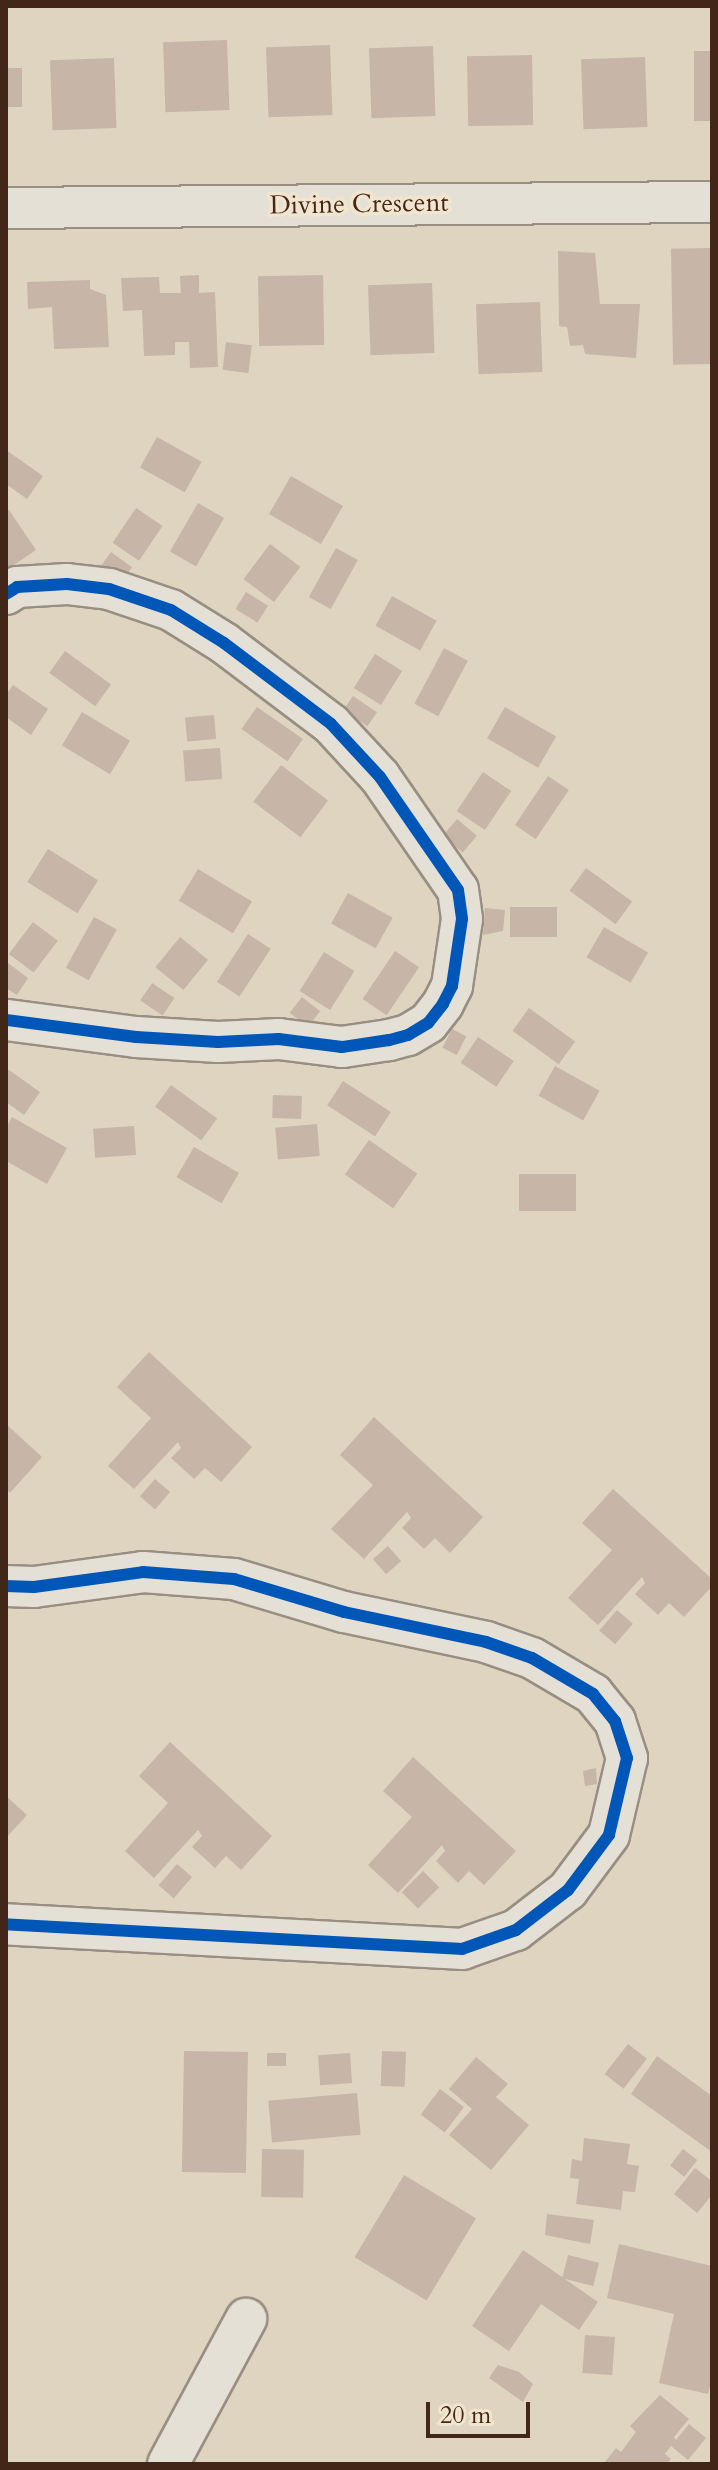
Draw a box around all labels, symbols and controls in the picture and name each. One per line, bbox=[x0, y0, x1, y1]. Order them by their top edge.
street label: Divine Crescent bbox=[269, 187, 449, 221]
scale bar bbox=[430, 2386, 534, 2436]
text: 20 m bbox=[440, 2399, 491, 2432]

